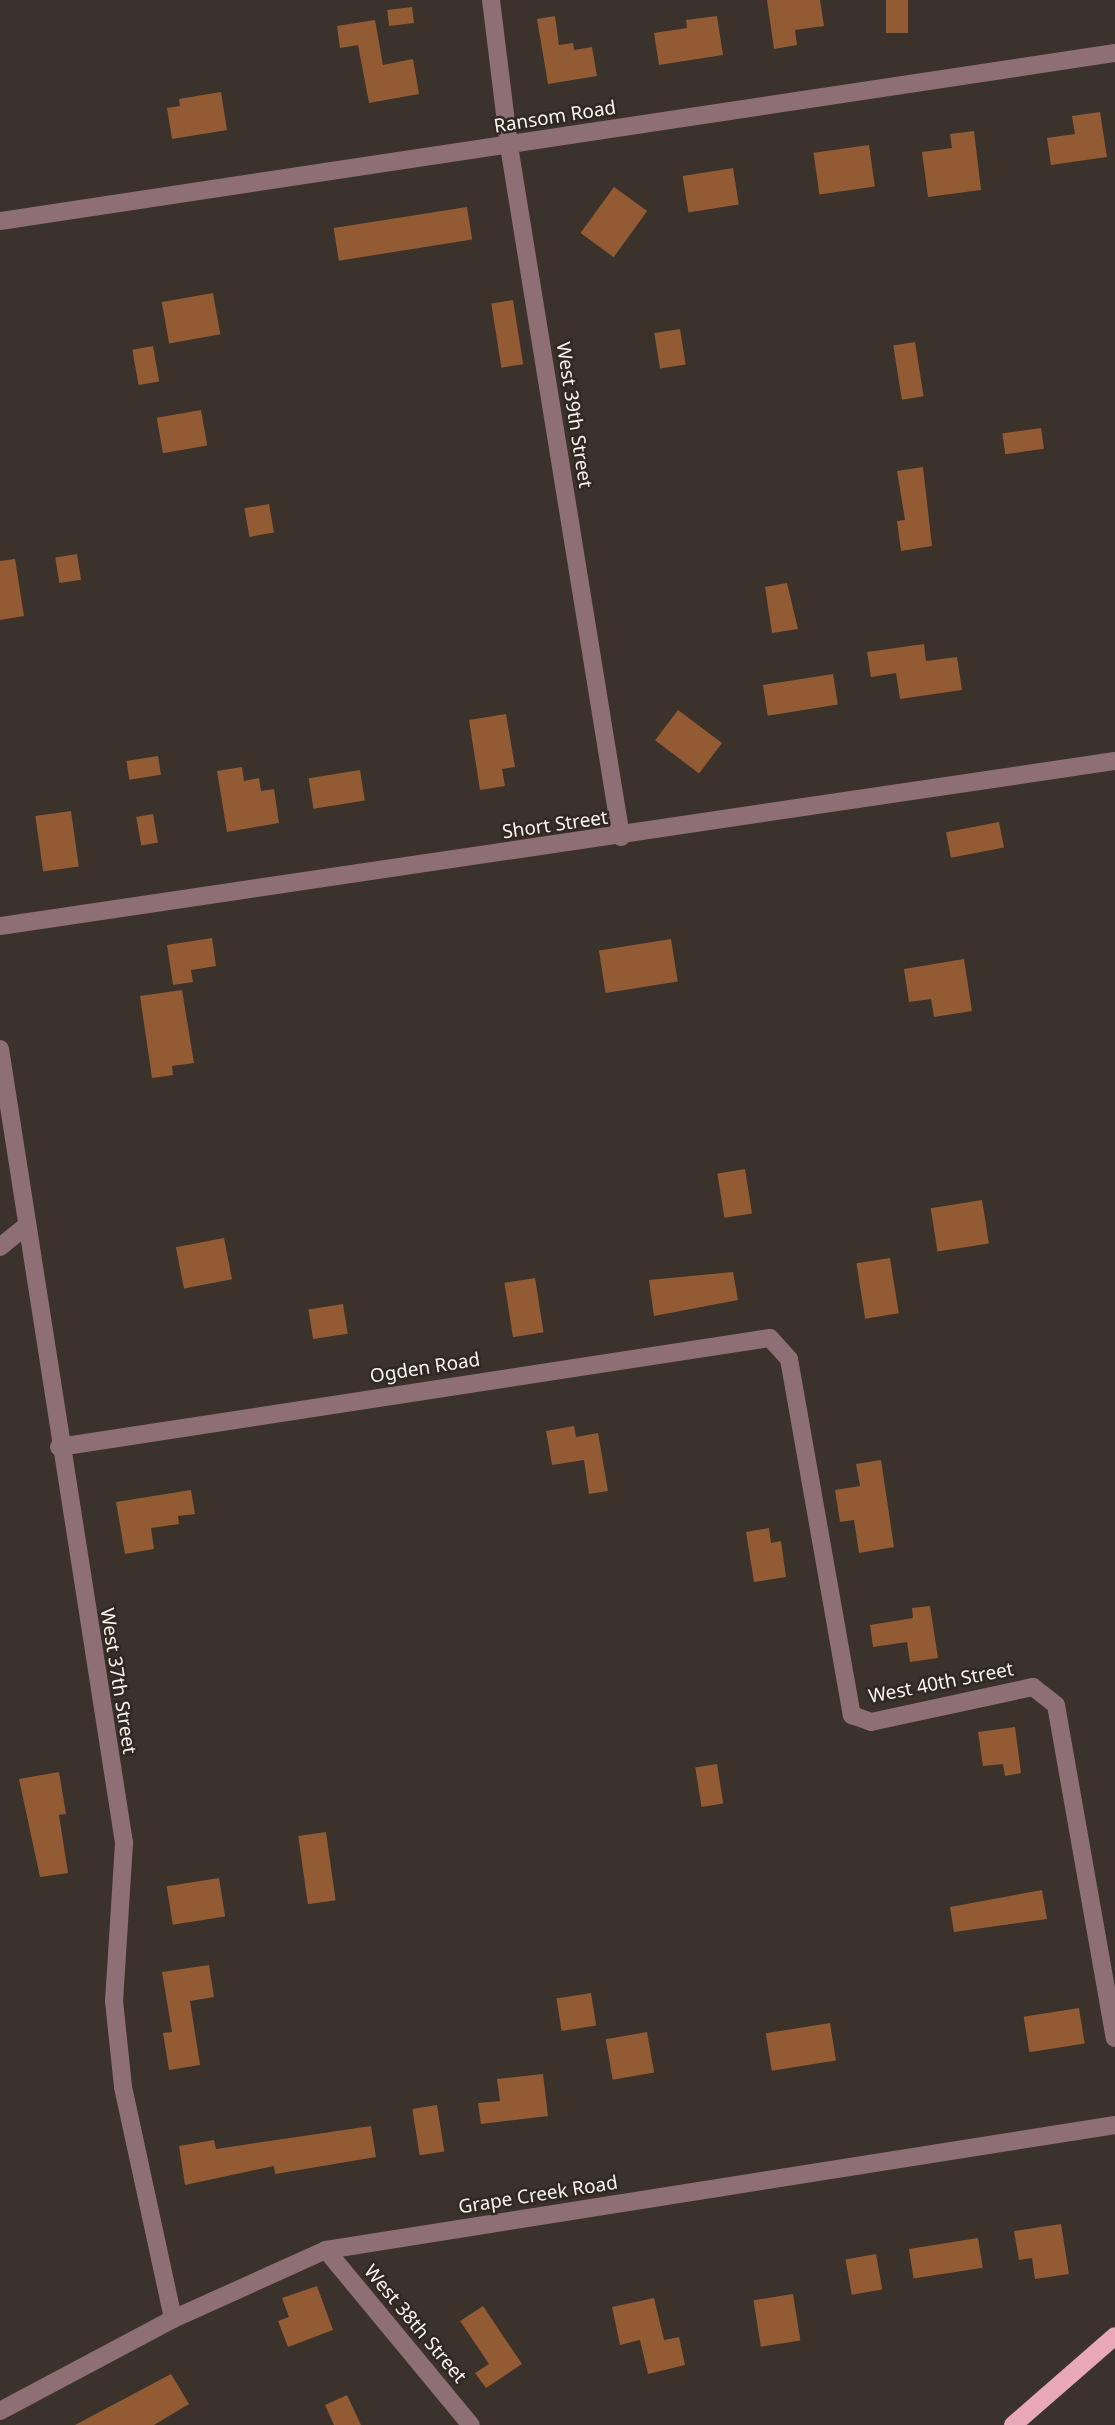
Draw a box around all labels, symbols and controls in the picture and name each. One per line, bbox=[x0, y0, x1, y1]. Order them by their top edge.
street label: Ransom Road bbox=[492, 96, 618, 138]
street label: West 39th Street bbox=[551, 341, 597, 489]
street label: Short Street bbox=[501, 806, 609, 844]
street label: Ogden Road bbox=[368, 1348, 482, 1388]
street label: West 37th Street bbox=[95, 1607, 141, 1755]
street label: West 40th Street bbox=[867, 1658, 1015, 1708]
street label: Grape Creek Road bbox=[457, 2171, 619, 2219]
street label: West 38th Street bbox=[359, 2260, 471, 2388]

